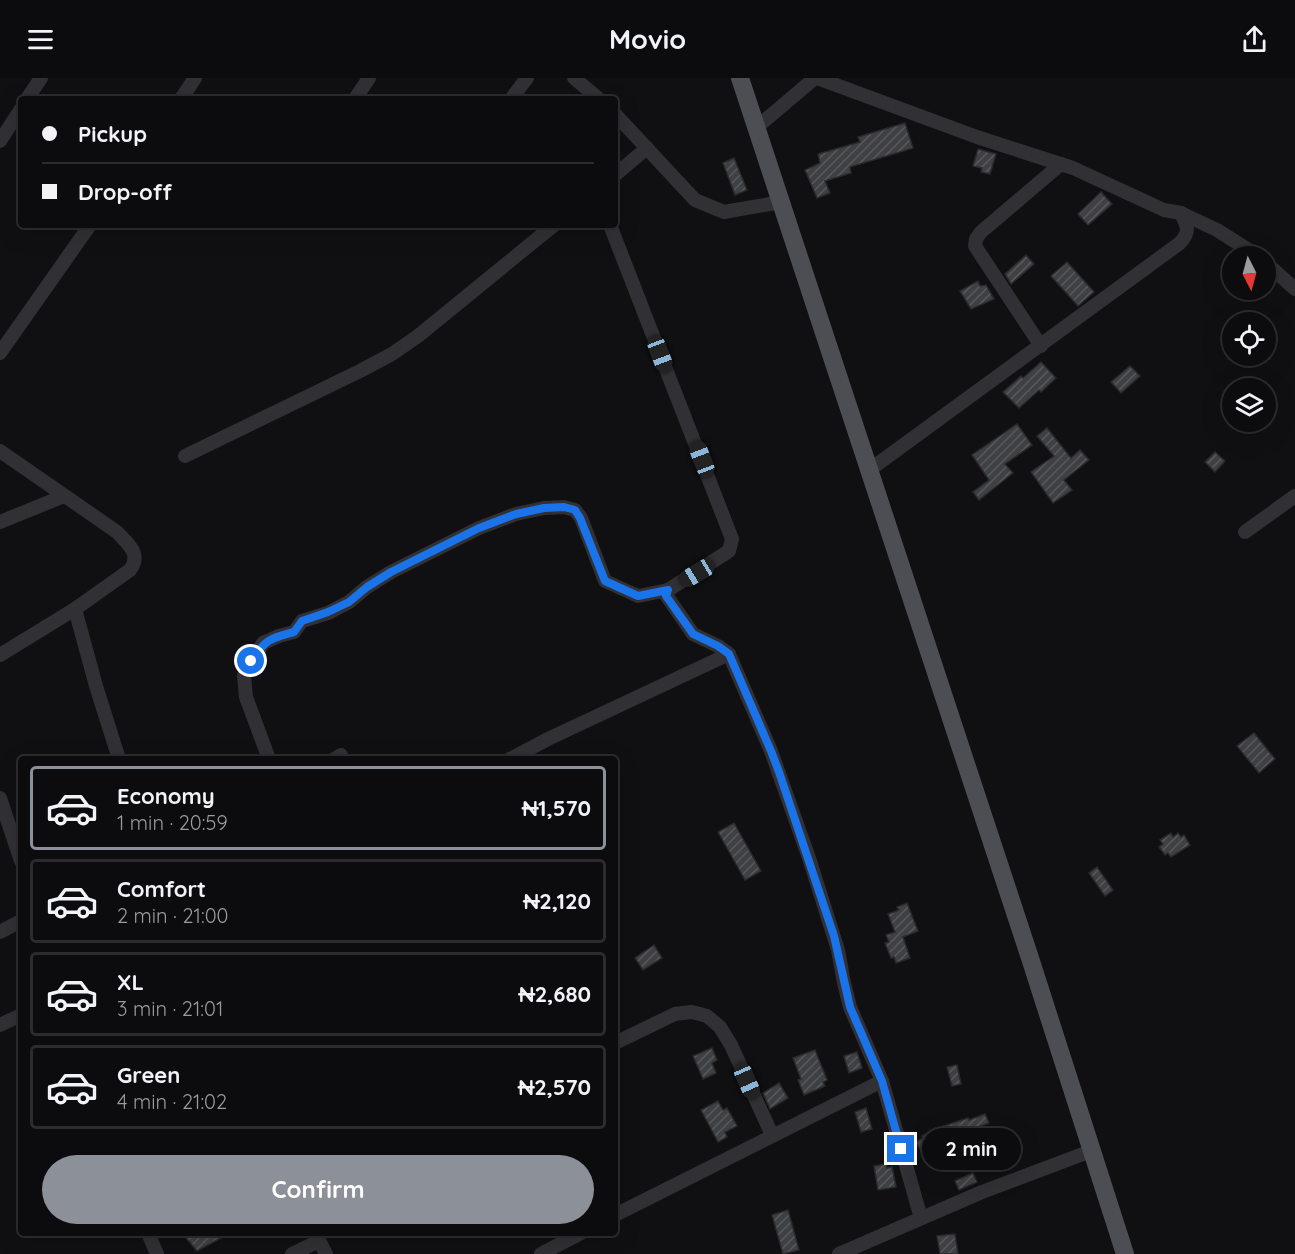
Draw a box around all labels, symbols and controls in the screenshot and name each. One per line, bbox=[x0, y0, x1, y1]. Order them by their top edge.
text: Movio bbox=[609, 22, 686, 56]
icon: menu bbox=[24, 23, 57, 56]
icon: share bbox=[1238, 23, 1271, 56]
text: Pickup bbox=[78, 120, 147, 148]
text: Drop-off bbox=[78, 178, 172, 206]
north arrow bbox=[1222, 246, 1276, 300]
map controls bbox=[1222, 246, 1276, 432]
button: locate bbox=[1222, 312, 1276, 366]
car bbox=[645, 334, 675, 374]
button: layers bbox=[1222, 378, 1276, 432]
car bbox=[687, 439, 717, 479]
car bbox=[677, 556, 717, 590]
route start bbox=[237, 647, 264, 674]
icon: car bbox=[45, 781, 99, 835]
text: Economy bbox=[117, 782, 215, 810]
text: ₦1,570 bbox=[522, 794, 591, 822]
text: 1 min · 20:59 bbox=[117, 810, 228, 835]
icon: car bbox=[45, 874, 99, 928]
text: Comfort bbox=[117, 875, 206, 903]
text: ₦2,120 bbox=[523, 887, 591, 915]
text: 2 min · 21:00 bbox=[117, 903, 228, 928]
icon: car bbox=[45, 967, 99, 1021]
text: XL bbox=[117, 968, 144, 996]
text: ₦2,680 bbox=[519, 980, 591, 1008]
text: 3 min · 21:01 bbox=[117, 996, 223, 1021]
icon: car bbox=[45, 1060, 99, 1114]
text: Green bbox=[117, 1061, 180, 1089]
car bbox=[731, 1061, 763, 1101]
text: ₦2,570 bbox=[518, 1073, 591, 1101]
text: 4 min · 21:02 bbox=[117, 1089, 227, 1114]
callout: 2 min bbox=[922, 1128, 1021, 1170]
route end bbox=[887, 1135, 914, 1162]
text: 2 min bbox=[945, 1136, 998, 1161]
button: Confirm bbox=[42, 1155, 594, 1224]

